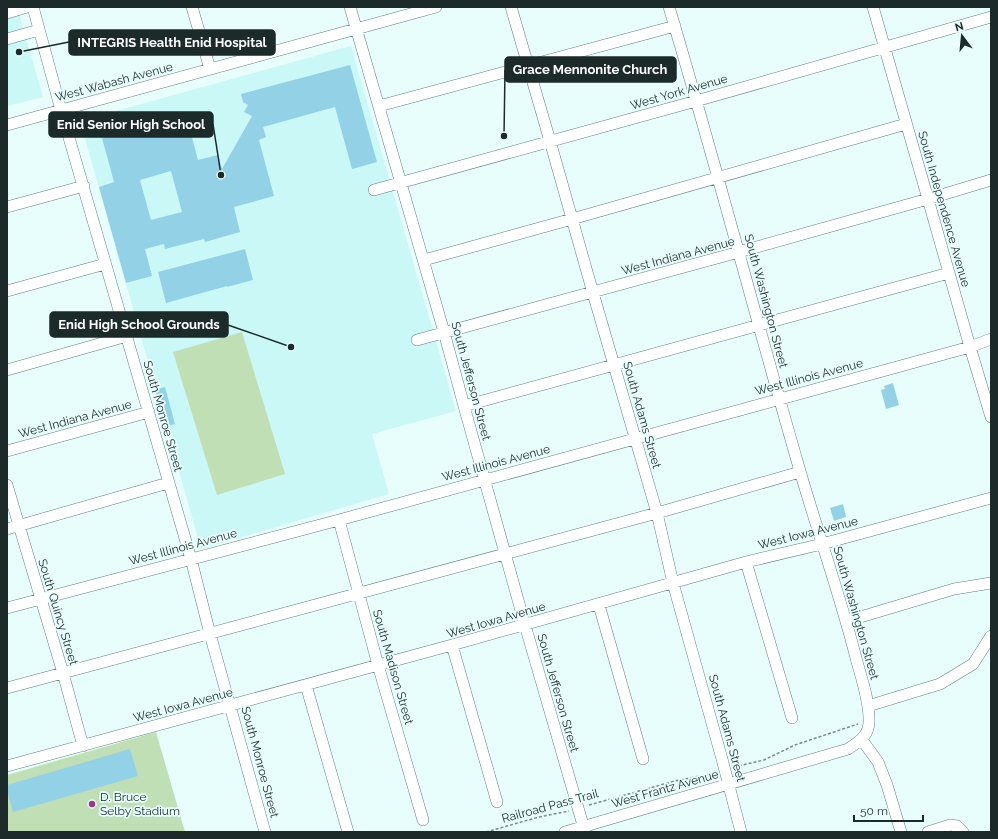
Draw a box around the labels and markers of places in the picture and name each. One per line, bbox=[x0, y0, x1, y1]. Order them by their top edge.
callout: INTEGRIS Health Enid Hospital bbox=[69, 30, 275, 55]
callout: Grace Mennonite Church bbox=[505, 57, 676, 82]
callout: Enid Senior High School bbox=[49, 112, 213, 137]
callout: Enid High School Grounds bbox=[50, 312, 228, 337]
place label: D. Bruce Selby Stadium bbox=[100, 790, 180, 818]
marker: D. Bruce Selby Stadium bbox=[87, 799, 97, 809]

